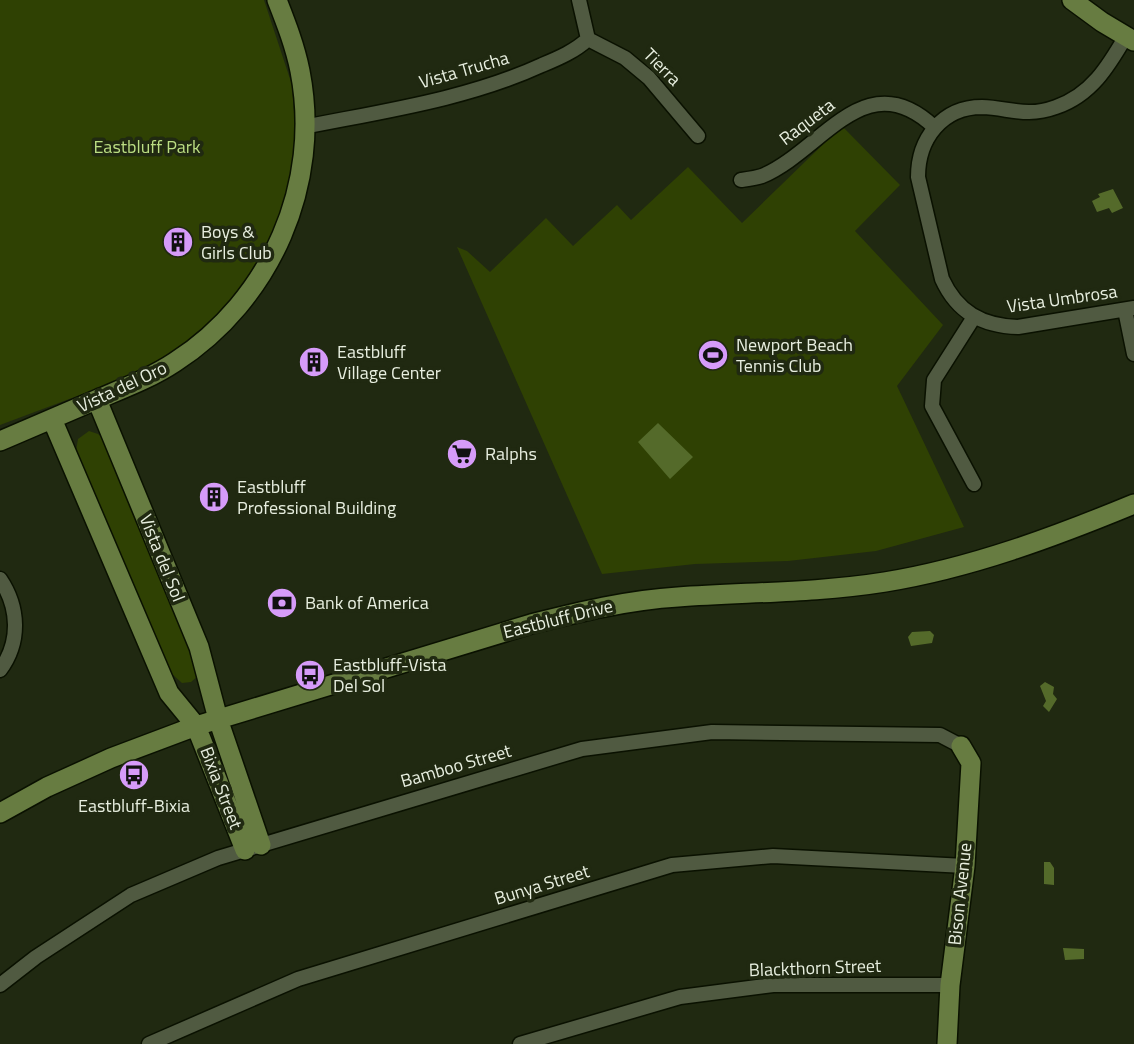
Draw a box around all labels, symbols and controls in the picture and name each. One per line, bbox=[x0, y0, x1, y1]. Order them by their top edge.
street label: Tierra bbox=[637, 42, 687, 92]
street label: Vista Trucha bbox=[416, 44, 512, 95]
street label: Raqueta bbox=[773, 92, 840, 151]
park label: Eastbluff Park bbox=[93, 133, 201, 160]
place label: Boys & Girls Club bbox=[201, 218, 272, 266]
building icon: Boys & Girls Club bbox=[161, 225, 195, 259]
street label: Vista Umbrosa bbox=[1005, 277, 1119, 320]
place label: Newport Beach Tennis Club bbox=[736, 331, 853, 379]
place label: Eastbluff Village Center bbox=[337, 338, 441, 386]
sports icon: Newport Beach Tennis Club bbox=[696, 338, 730, 372]
building icon: Eastbluff Village Center bbox=[297, 345, 331, 379]
street label: Vista del Oro bbox=[72, 354, 171, 419]
supermarket icon: Ralphs bbox=[445, 437, 479, 471]
place label: Ralphs bbox=[485, 440, 537, 467]
place label: Eastbluff Professional Building bbox=[237, 473, 396, 521]
building icon: Eastbluff Professional Building bbox=[197, 480, 231, 514]
street label: Vista del Sol bbox=[133, 510, 192, 606]
bank icon: Bank of America bbox=[265, 586, 299, 620]
place label: Bank of America bbox=[305, 589, 429, 616]
street label: Eastbluff Drive bbox=[500, 592, 616, 645]
place label: Eastbluff-Vista Del Sol bbox=[333, 651, 446, 699]
bus stop icon: Eastbluff-Vista Del Sol bbox=[293, 658, 327, 692]
street label: Bamboo Street bbox=[397, 737, 515, 794]
street label: Bixia Street bbox=[193, 743, 250, 834]
bus stop icon: Eastbluff-Bixia bbox=[117, 758, 151, 792]
place label: Eastbluff-Bixia bbox=[78, 792, 190, 819]
street label: Bison Avenue bbox=[941, 841, 978, 946]
street label: Bunya Street bbox=[491, 857, 593, 912]
street label: Blackthorn Street bbox=[748, 952, 882, 983]

